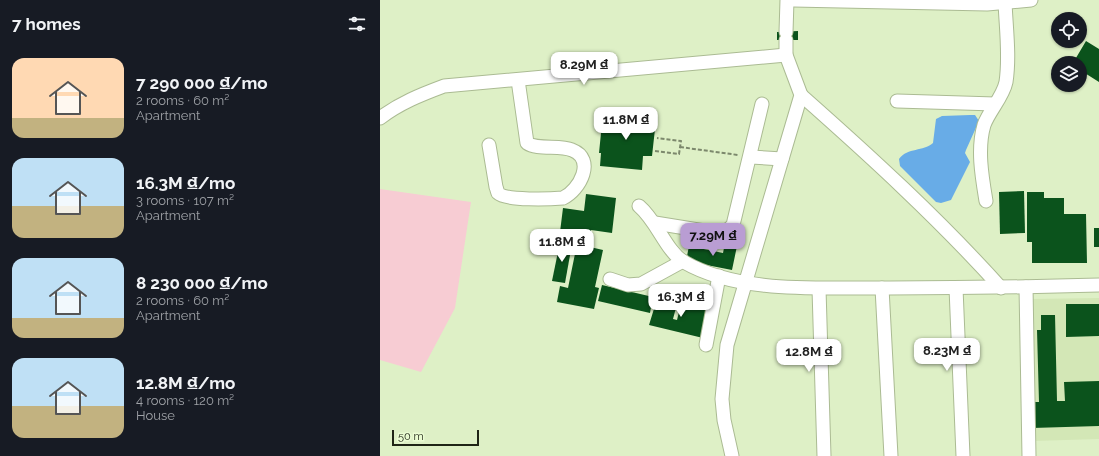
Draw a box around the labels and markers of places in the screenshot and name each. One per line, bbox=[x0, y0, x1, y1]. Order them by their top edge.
pin: 8.29M ₫ bbox=[547, 52, 621, 86]
pin: 11.8M ₫ bbox=[589, 107, 663, 141]
pin: 7.29M ₫ bbox=[676, 223, 750, 257]
pin: 11.8M ₫ bbox=[525, 229, 599, 263]
pin: 16.3M ₫ bbox=[644, 284, 718, 318]
pin: 8.23M ₫ bbox=[910, 338, 984, 372]
pin: 12.8M ₫ bbox=[772, 339, 846, 373]

